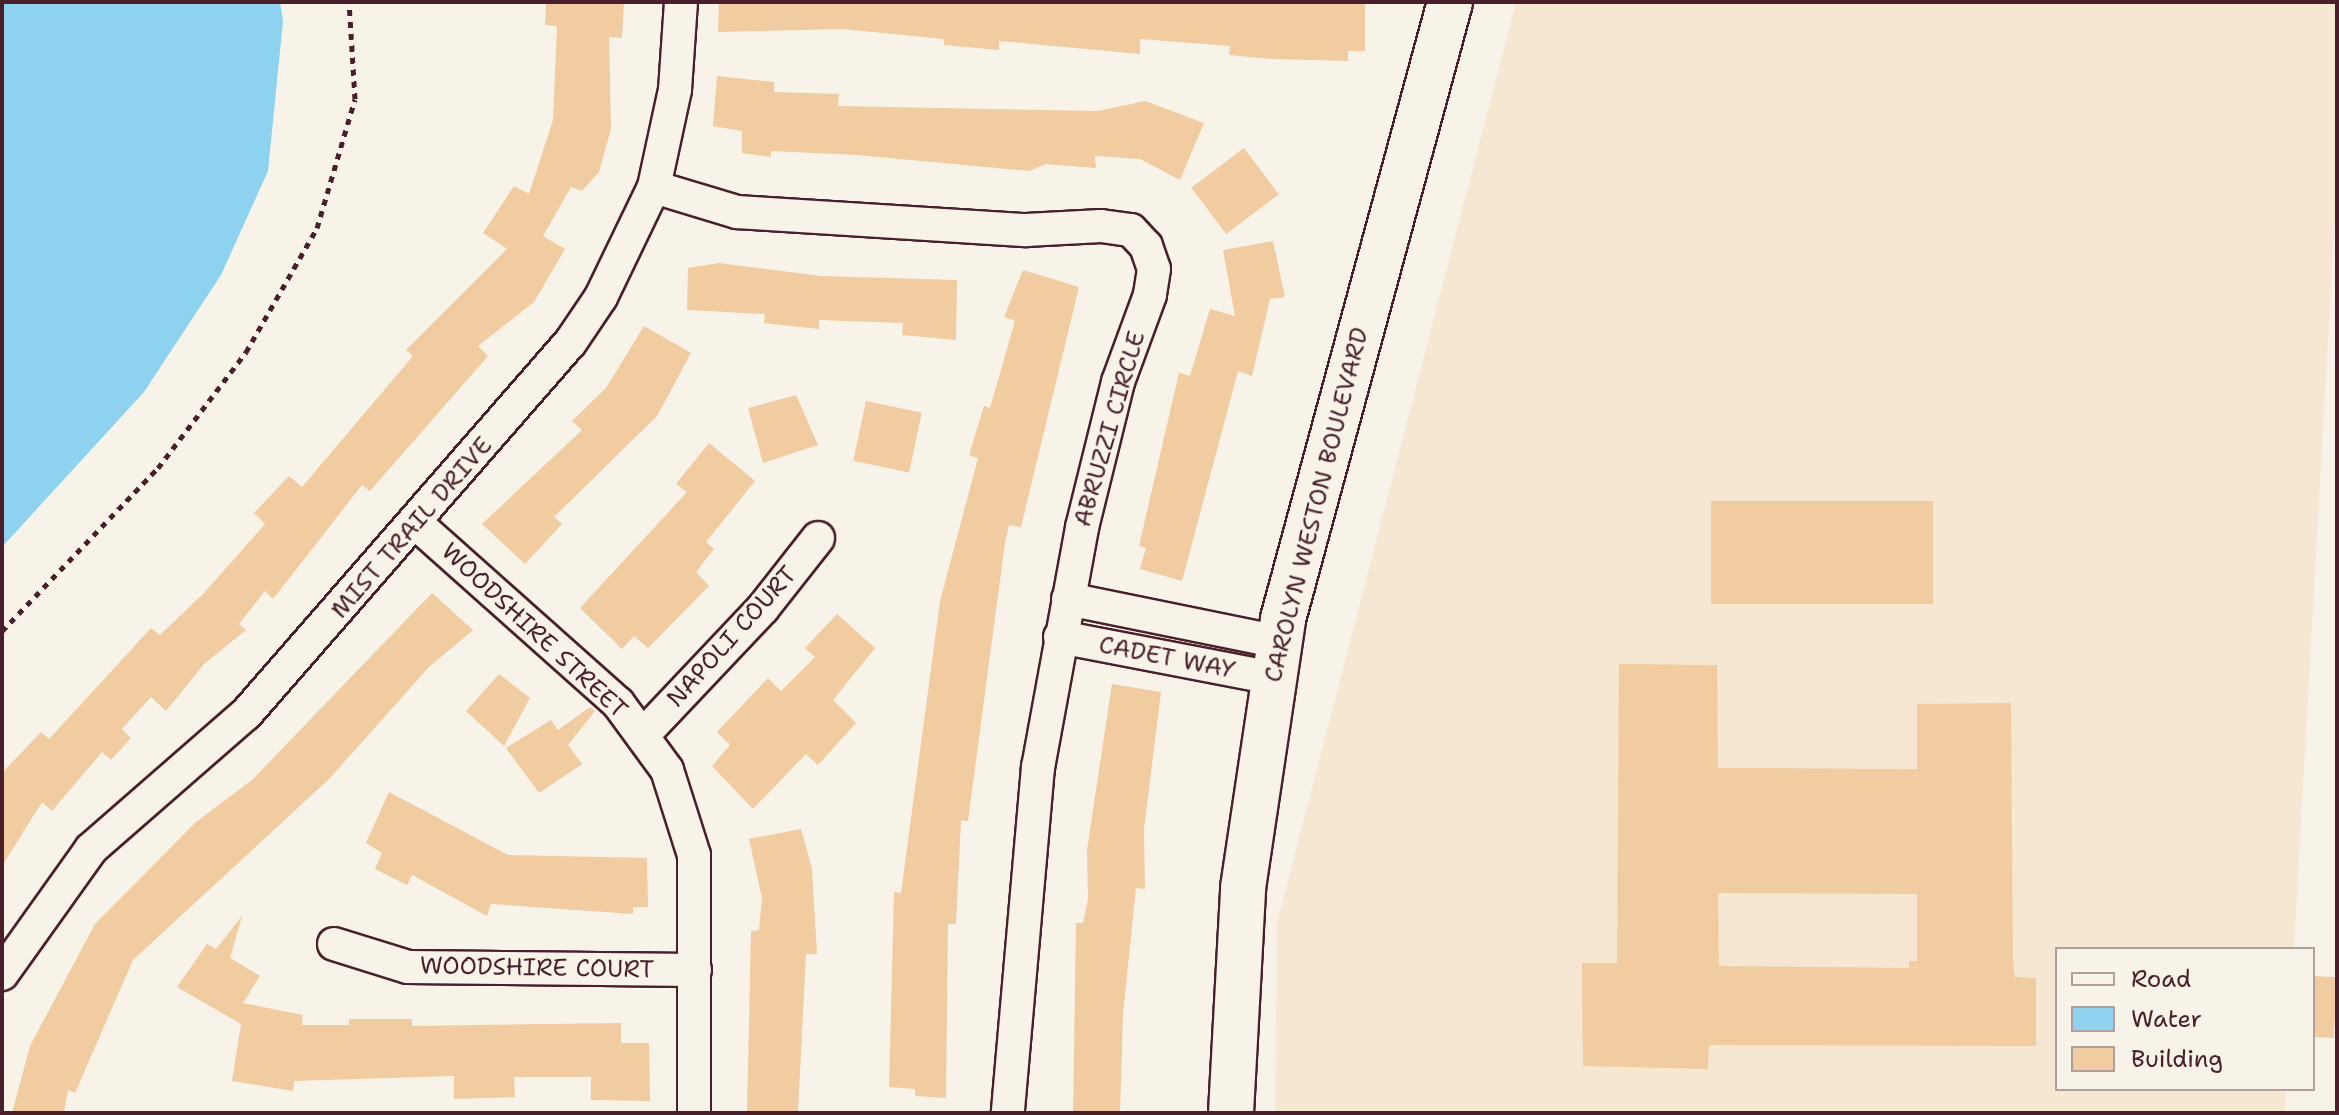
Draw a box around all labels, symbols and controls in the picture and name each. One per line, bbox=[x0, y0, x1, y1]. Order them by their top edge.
street label: CAROLYN WESTON BOULEVARD bbox=[1259, 325, 1375, 685]
street label: ABRUZZI CIRCLE bbox=[1068, 328, 1152, 530]
street label: MIST TRAIL DRIVE bbox=[325, 431, 499, 625]
street label: WOODSHIRE STREET bbox=[435, 537, 633, 725]
street label: NAPOLI COURT bbox=[661, 561, 803, 713]
street label: CADET WAY bbox=[1096, 631, 1238, 685]
legend bbox=[2055, 947, 2315, 1091]
street label: WOODSHIRE COURT bbox=[420, 952, 654, 984]
text: Road bbox=[2131, 963, 2191, 995]
text: Water bbox=[2131, 1003, 2202, 1035]
text: Building bbox=[2131, 1043, 2223, 1075]

